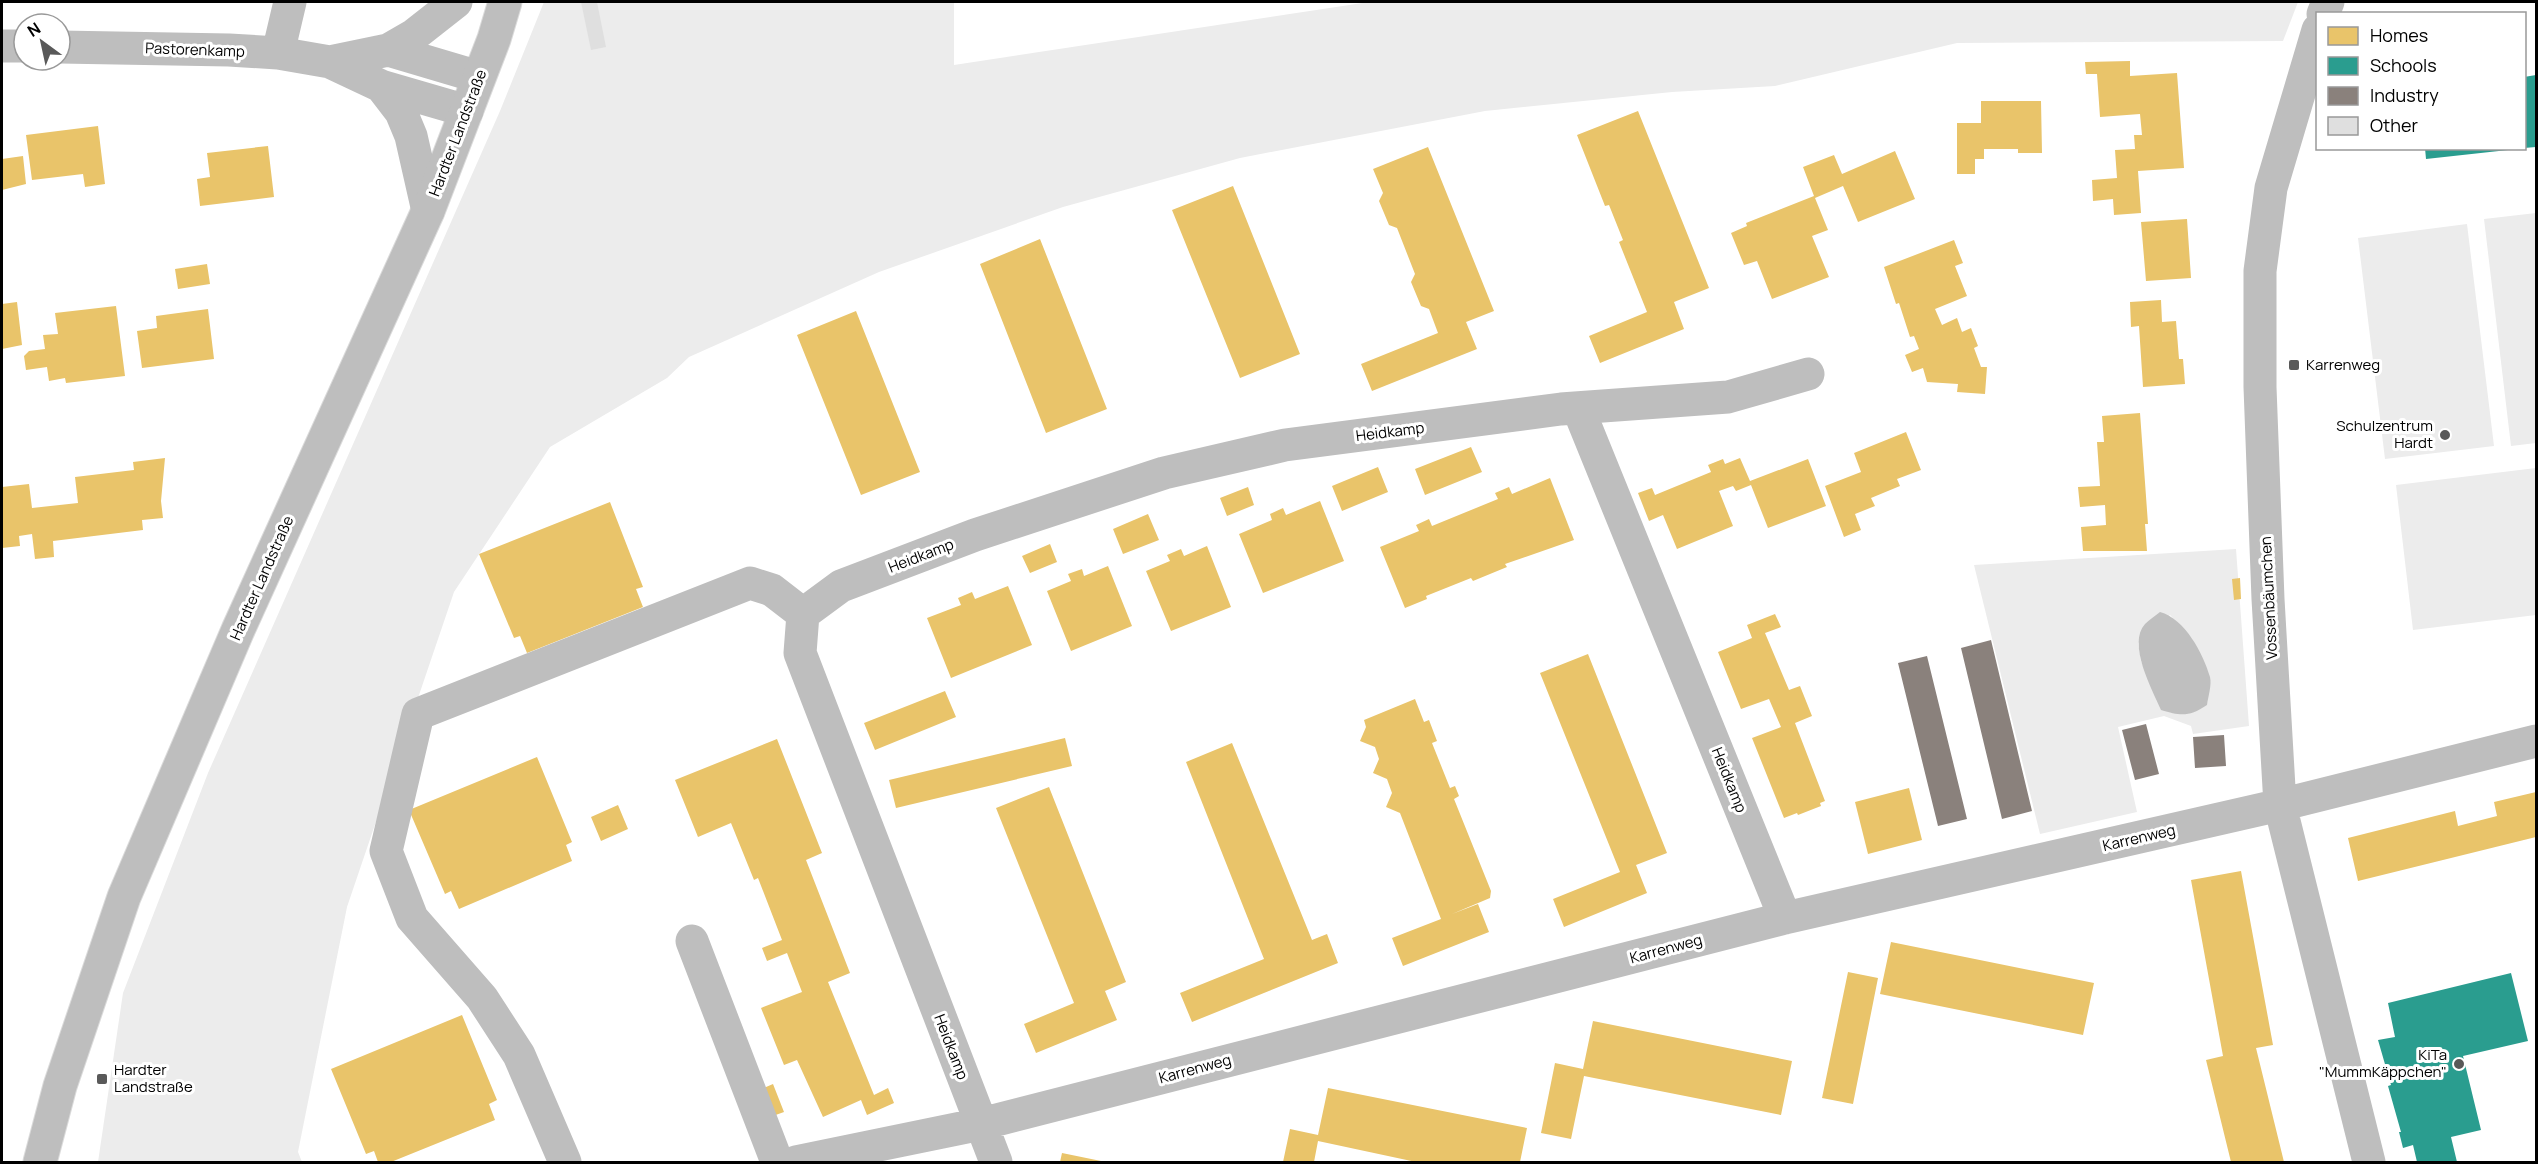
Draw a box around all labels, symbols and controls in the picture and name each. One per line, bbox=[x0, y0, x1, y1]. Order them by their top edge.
north arrow bbox=[12, 12, 72, 72]
legend bbox=[2316, 12, 2526, 150]
text: N bbox=[23, 17, 45, 42]
text: Homes bbox=[2370, 23, 2428, 47]
street label: Pastorenkamp bbox=[145, 37, 245, 62]
text: Schools bbox=[2370, 53, 2437, 77]
street label: Hardter Landstraße bbox=[424, 66, 492, 199]
text: Industry bbox=[2370, 83, 2439, 107]
text: Other bbox=[2370, 113, 2418, 137]
place label: Karrenweg bbox=[2306, 354, 2380, 375]
marker: Karrenweg bbox=[2287, 358, 2301, 372]
place label: Schulzentrum Hardt bbox=[2336, 415, 2433, 453]
street label: Heidkamp bbox=[1355, 417, 1425, 446]
marker: Schulzentrum Hardt bbox=[2438, 428, 2452, 442]
street label: Hardter Landstraße bbox=[225, 512, 299, 643]
street label: Heidkamp bbox=[885, 533, 957, 578]
street label: Vossenbäumchen bbox=[2255, 536, 2282, 660]
street label: Heidkamp bbox=[1707, 744, 1752, 816]
street label: Karrenweg bbox=[2100, 819, 2177, 856]
street label: Karrenweg bbox=[1627, 929, 1704, 968]
street label: Heidkamp bbox=[929, 1011, 974, 1083]
place label: KiTa "MummKäppchen" bbox=[2319, 1044, 2447, 1082]
street label: Karrenweg bbox=[1156, 1049, 1233, 1088]
marker: KiTa "MummKäppchen" bbox=[2452, 1057, 2466, 1071]
place label: Hardter Landstraße bbox=[114, 1059, 193, 1097]
marker: Hardter Landstraße bbox=[95, 1072, 109, 1086]

